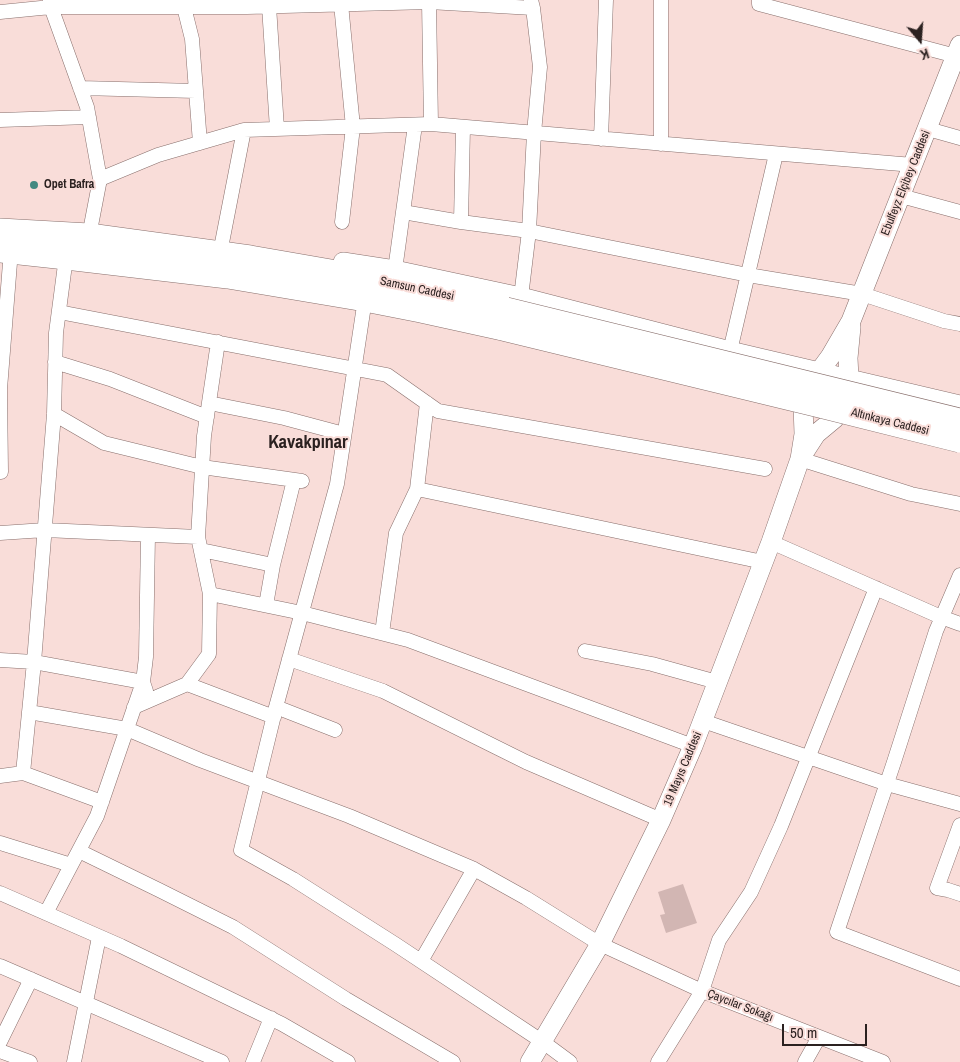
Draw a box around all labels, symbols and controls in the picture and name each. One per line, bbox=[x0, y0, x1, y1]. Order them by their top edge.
north arrow bbox=[895, 15, 945, 65]
text: K bbox=[918, 44, 931, 64]
street label: Ebulfeyz Elçibey Caddesi bbox=[878, 128, 934, 238]
place label: Opet Bafra bbox=[44, 178, 94, 192]
marker: Opet Bafra bbox=[28, 179, 40, 191]
street label: Samsun Caddesi bbox=[379, 274, 455, 304]
street label: Altınkaya Caddesi bbox=[850, 405, 930, 439]
district label: Kavakpınar bbox=[268, 432, 348, 454]
street label: 19 Mayıs Caddesi bbox=[661, 730, 705, 808]
street label: Çaycılar Sokağı bbox=[705, 987, 775, 1025]
scale bar bbox=[785, 1014, 870, 1046]
text: 50 m bbox=[790, 1022, 817, 1043]

